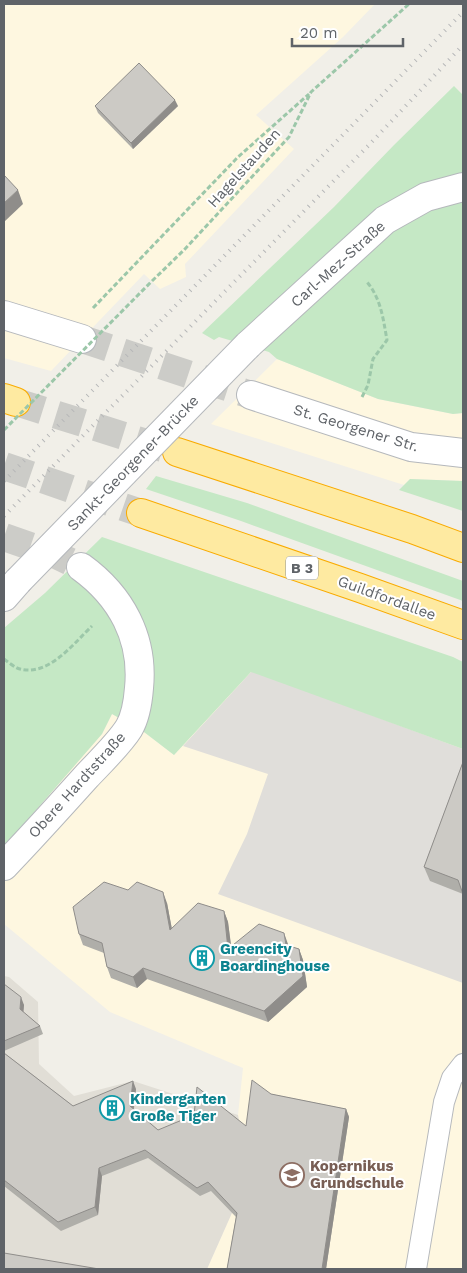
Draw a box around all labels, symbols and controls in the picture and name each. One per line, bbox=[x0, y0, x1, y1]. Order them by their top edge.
scale bar bbox=[292, 15, 403, 47]
text: 20 m bbox=[300, 24, 338, 42]
street label: Hagelstauden bbox=[204, 125, 284, 211]
street label: Carl-Mez-Straße bbox=[287, 217, 389, 311]
street label: Sankt-Georgener-Brücke bbox=[63, 391, 203, 535]
street label: St. Georgener Str. bbox=[291, 400, 421, 456]
road number: B 3 bbox=[286, 556, 318, 580]
street label: Guildfordallee bbox=[335, 572, 439, 624]
street label: Obere Hardtstraße bbox=[25, 728, 129, 842]
place label: Greencity Boardinghouse bbox=[220, 940, 330, 975]
building icon: Greencity Boardinghouse bbox=[189, 945, 215, 971]
place label: Kindergarten Große Tiger bbox=[130, 1090, 226, 1125]
building icon: Kindergarten Große Tiger bbox=[99, 1095, 125, 1121]
place label: Kopernikus Grundschule bbox=[310, 1157, 404, 1192]
school or university icon: Kopernikus Grundschule bbox=[279, 1162, 305, 1188]

